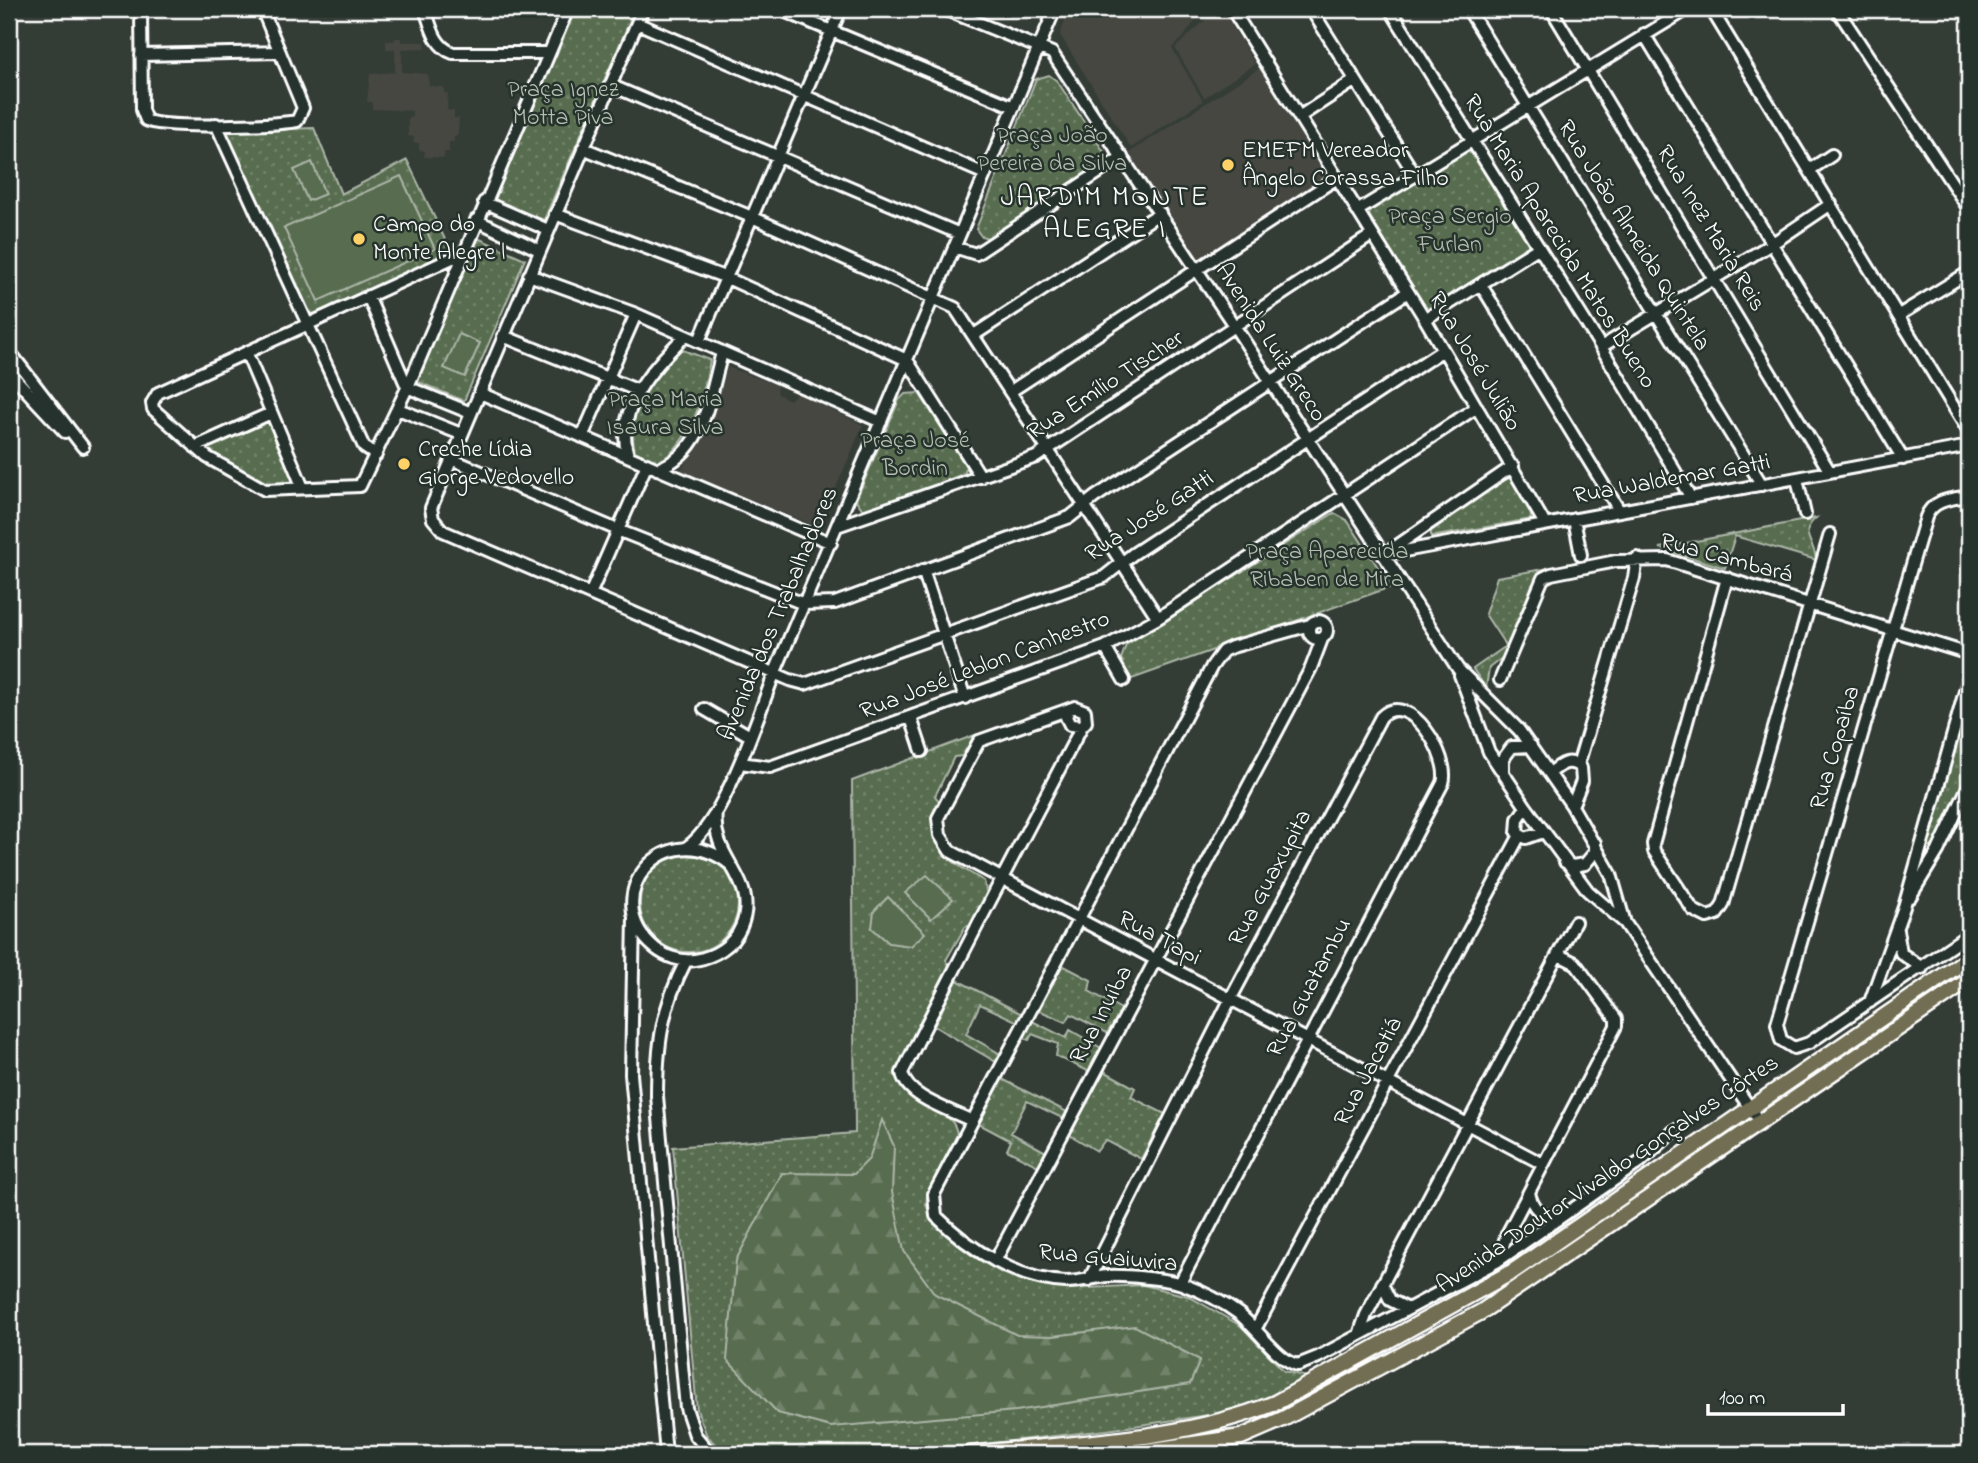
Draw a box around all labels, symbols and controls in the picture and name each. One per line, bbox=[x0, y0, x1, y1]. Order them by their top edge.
park label: Praça Ignez Motta Piva bbox=[507, 73, 620, 136]
street label: Rua Maria Aparecida Matos Bueno bbox=[1454, 88, 1664, 396]
street label: Rua João Almeida Quintela bbox=[1547, 114, 1719, 358]
park label: Praça João Pereira da Silva bbox=[977, 119, 1127, 182]
place label: EMEFM Vereador Ângelo Corassa Filho bbox=[1242, 134, 1449, 197]
street label: Rua Inez Maria Reis bbox=[1646, 139, 1774, 319]
marker: EMEFM Vereador Ângelo Corassa Filho bbox=[1220, 157, 1236, 173]
district label: JARDIM MONTE ALEGRE I bbox=[1001, 178, 1209, 251]
park label: Praça Sergio Furlan bbox=[1388, 200, 1512, 263]
place label: Campo do Monte Alegre l bbox=[373, 208, 505, 271]
marker: Campo do Monte Alegre l bbox=[351, 231, 367, 247]
street label: Avenida Luiz Greco bbox=[1205, 257, 1335, 429]
street label: Rua José Julião bbox=[1418, 286, 1530, 438]
street label: Rua Emílio Tischer bbox=[1021, 322, 1192, 450]
park label: Praça Maria Isaura Silva bbox=[607, 383, 723, 446]
park label: Praça José Bordin bbox=[860, 424, 970, 487]
place label: Creche Lídia Giorge Vedovello bbox=[418, 433, 574, 496]
street label: Rua Waldemar Gatti bbox=[1571, 445, 1773, 515]
marker: Creche Lídia Giorge Vedovello bbox=[396, 456, 412, 472]
street label: Rua José Gatti bbox=[1079, 462, 1221, 572]
street label: Avenida dos Trabalhadores bbox=[710, 482, 848, 746]
street label: Rua Cambará bbox=[1656, 525, 1796, 593]
park label: Praça Aparecida Ribaben de Mira bbox=[1246, 535, 1408, 598]
street label: Rua José Leblon Canhestro bbox=[855, 602, 1115, 730]
street label: Rua Copaíba bbox=[1802, 682, 1870, 814]
street label: Rua Guaxupita bbox=[1220, 803, 1322, 953]
street label: Rua Tapi bbox=[1111, 902, 1207, 976]
street label: Rua Guatambu bbox=[1259, 912, 1361, 1064]
street label: Rua Inuíba bbox=[1061, 960, 1143, 1070]
street label: Rua Jacatiá bbox=[1326, 1011, 1412, 1133]
street label: Avenida Doutor Vivaldo Gonçalves Côrtes bbox=[1430, 1047, 1786, 1303]
street label: Rua Guaiuvira bbox=[1037, 1235, 1179, 1283]
scale bar bbox=[1708, 1372, 1843, 1416]
text: 100 m bbox=[1719, 1384, 1765, 1414]

